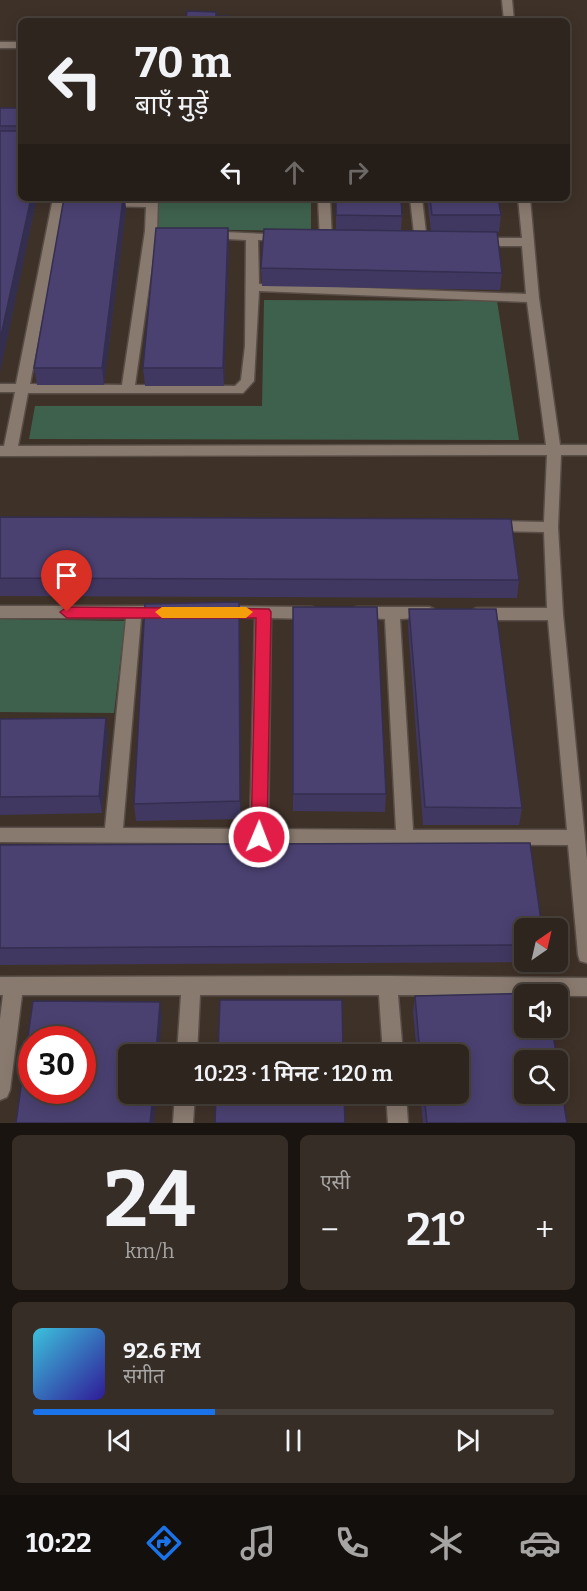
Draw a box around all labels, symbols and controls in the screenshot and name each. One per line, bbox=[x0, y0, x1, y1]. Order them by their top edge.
text: 70 m bbox=[135, 38, 231, 88]
icon: left bbox=[36, 42, 114, 120]
text: बाएँ मुड़ें bbox=[135, 89, 208, 121]
icon: left bbox=[215, 156, 248, 189]
icon: ahead bbox=[278, 156, 311, 189]
icon: right bbox=[341, 156, 374, 189]
pin bbox=[41, 550, 92, 612]
icon: arrive bbox=[50, 559, 83, 592]
position arrow bbox=[227, 805, 291, 869]
north arrow bbox=[514, 918, 568, 972]
map controls bbox=[514, 918, 568, 1104]
button: sound bbox=[514, 984, 568, 1038]
speed limit sign: 30 bbox=[18, 1026, 96, 1104]
button: search bbox=[514, 1050, 568, 1104]
text: 10:23 · 1 मिनट · 120 m bbox=[194, 1060, 393, 1087]
text: 24 bbox=[104, 1153, 195, 1247]
text: एसी bbox=[321, 1170, 350, 1194]
text: 21° bbox=[406, 1203, 468, 1257]
text: − bbox=[321, 1210, 339, 1250]
text: + bbox=[535, 1210, 554, 1250]
text: km/h bbox=[125, 1239, 175, 1263]
text: 92.6 FM bbox=[123, 1337, 201, 1364]
text: संगीत bbox=[123, 1364, 164, 1388]
icon: previous bbox=[103, 1424, 136, 1457]
icon: pause bbox=[277, 1424, 310, 1457]
icon: next bbox=[451, 1424, 484, 1457]
icon: directions bbox=[143, 1522, 185, 1564]
icon: music bbox=[237, 1522, 279, 1564]
icon: phone bbox=[331, 1522, 373, 1564]
icon: climate bbox=[425, 1522, 467, 1564]
icon: car bbox=[519, 1522, 561, 1564]
text: 10:22 bbox=[26, 1527, 91, 1559]

